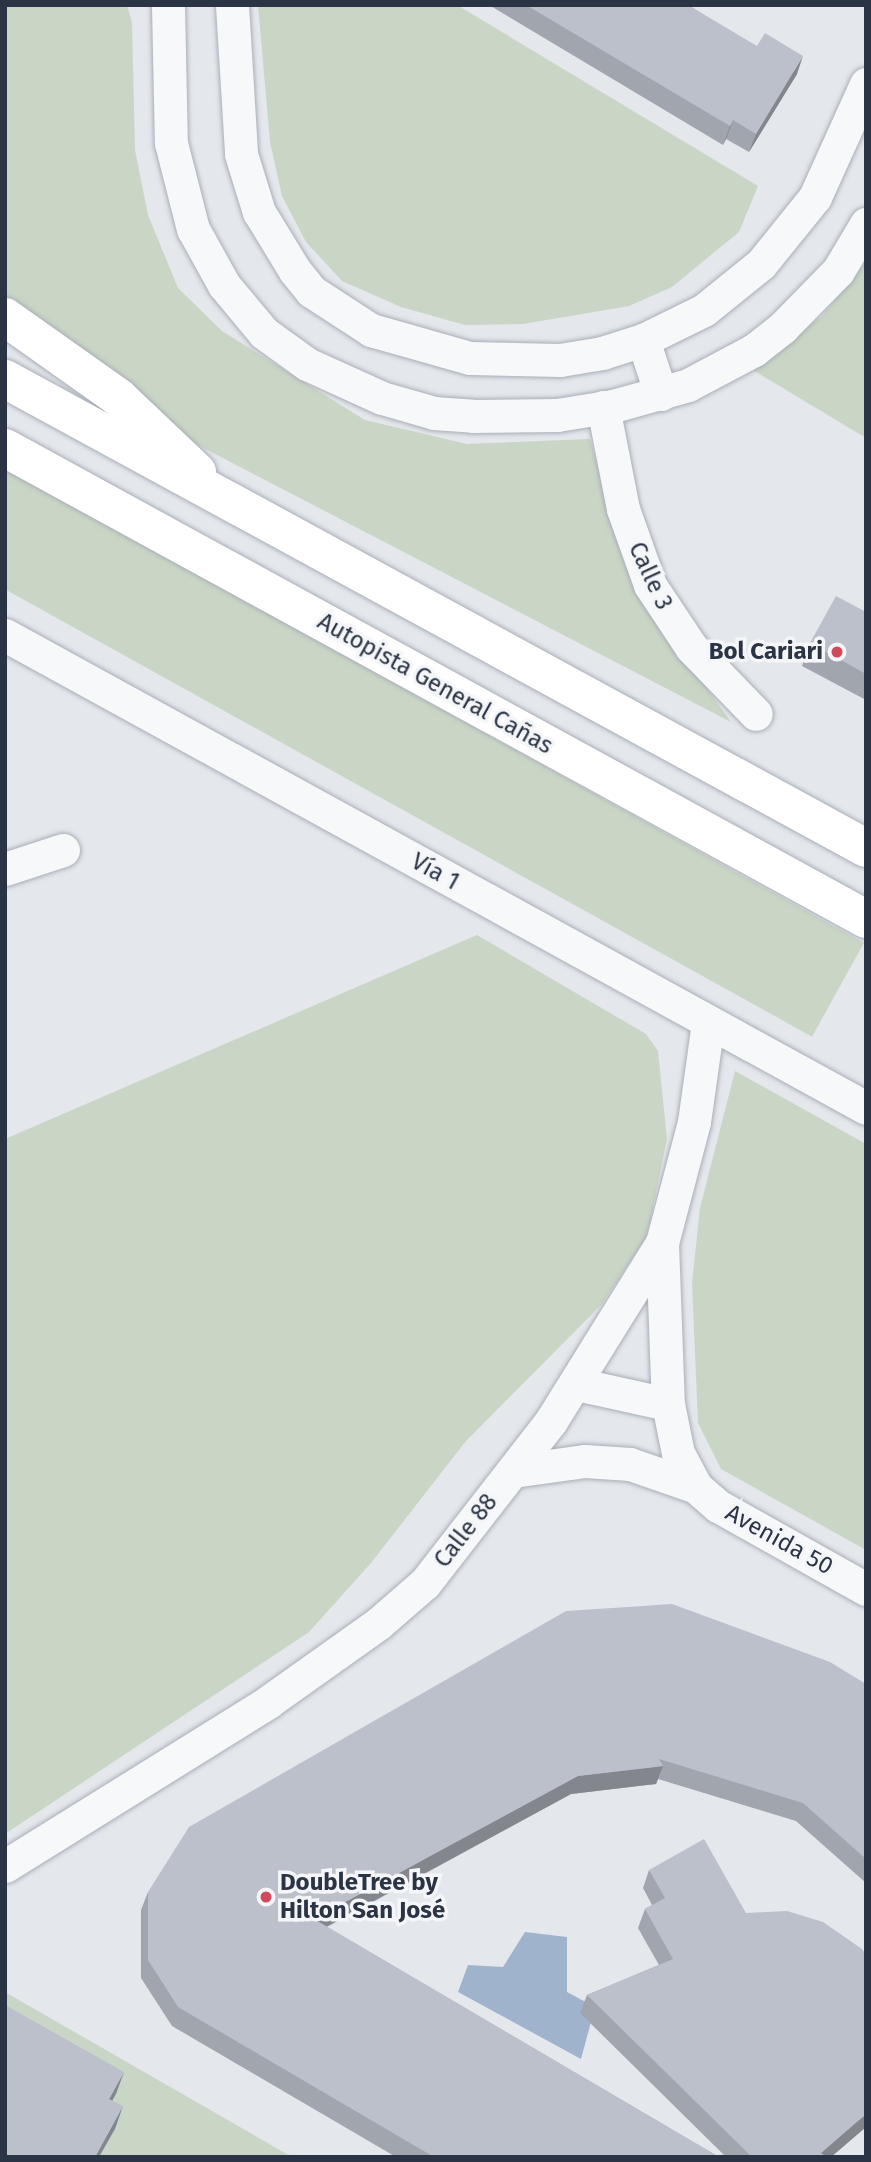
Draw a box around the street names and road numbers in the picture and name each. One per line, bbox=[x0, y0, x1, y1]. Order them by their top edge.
street label: Calle 3 bbox=[622, 538, 678, 614]
street label: Autopista General Cañas bbox=[312, 607, 558, 761]
street label: Vía 1 bbox=[406, 847, 464, 897]
street label: Calle 88 bbox=[428, 1488, 504, 1574]
street label: Avenida 50 bbox=[720, 1499, 838, 1581]

